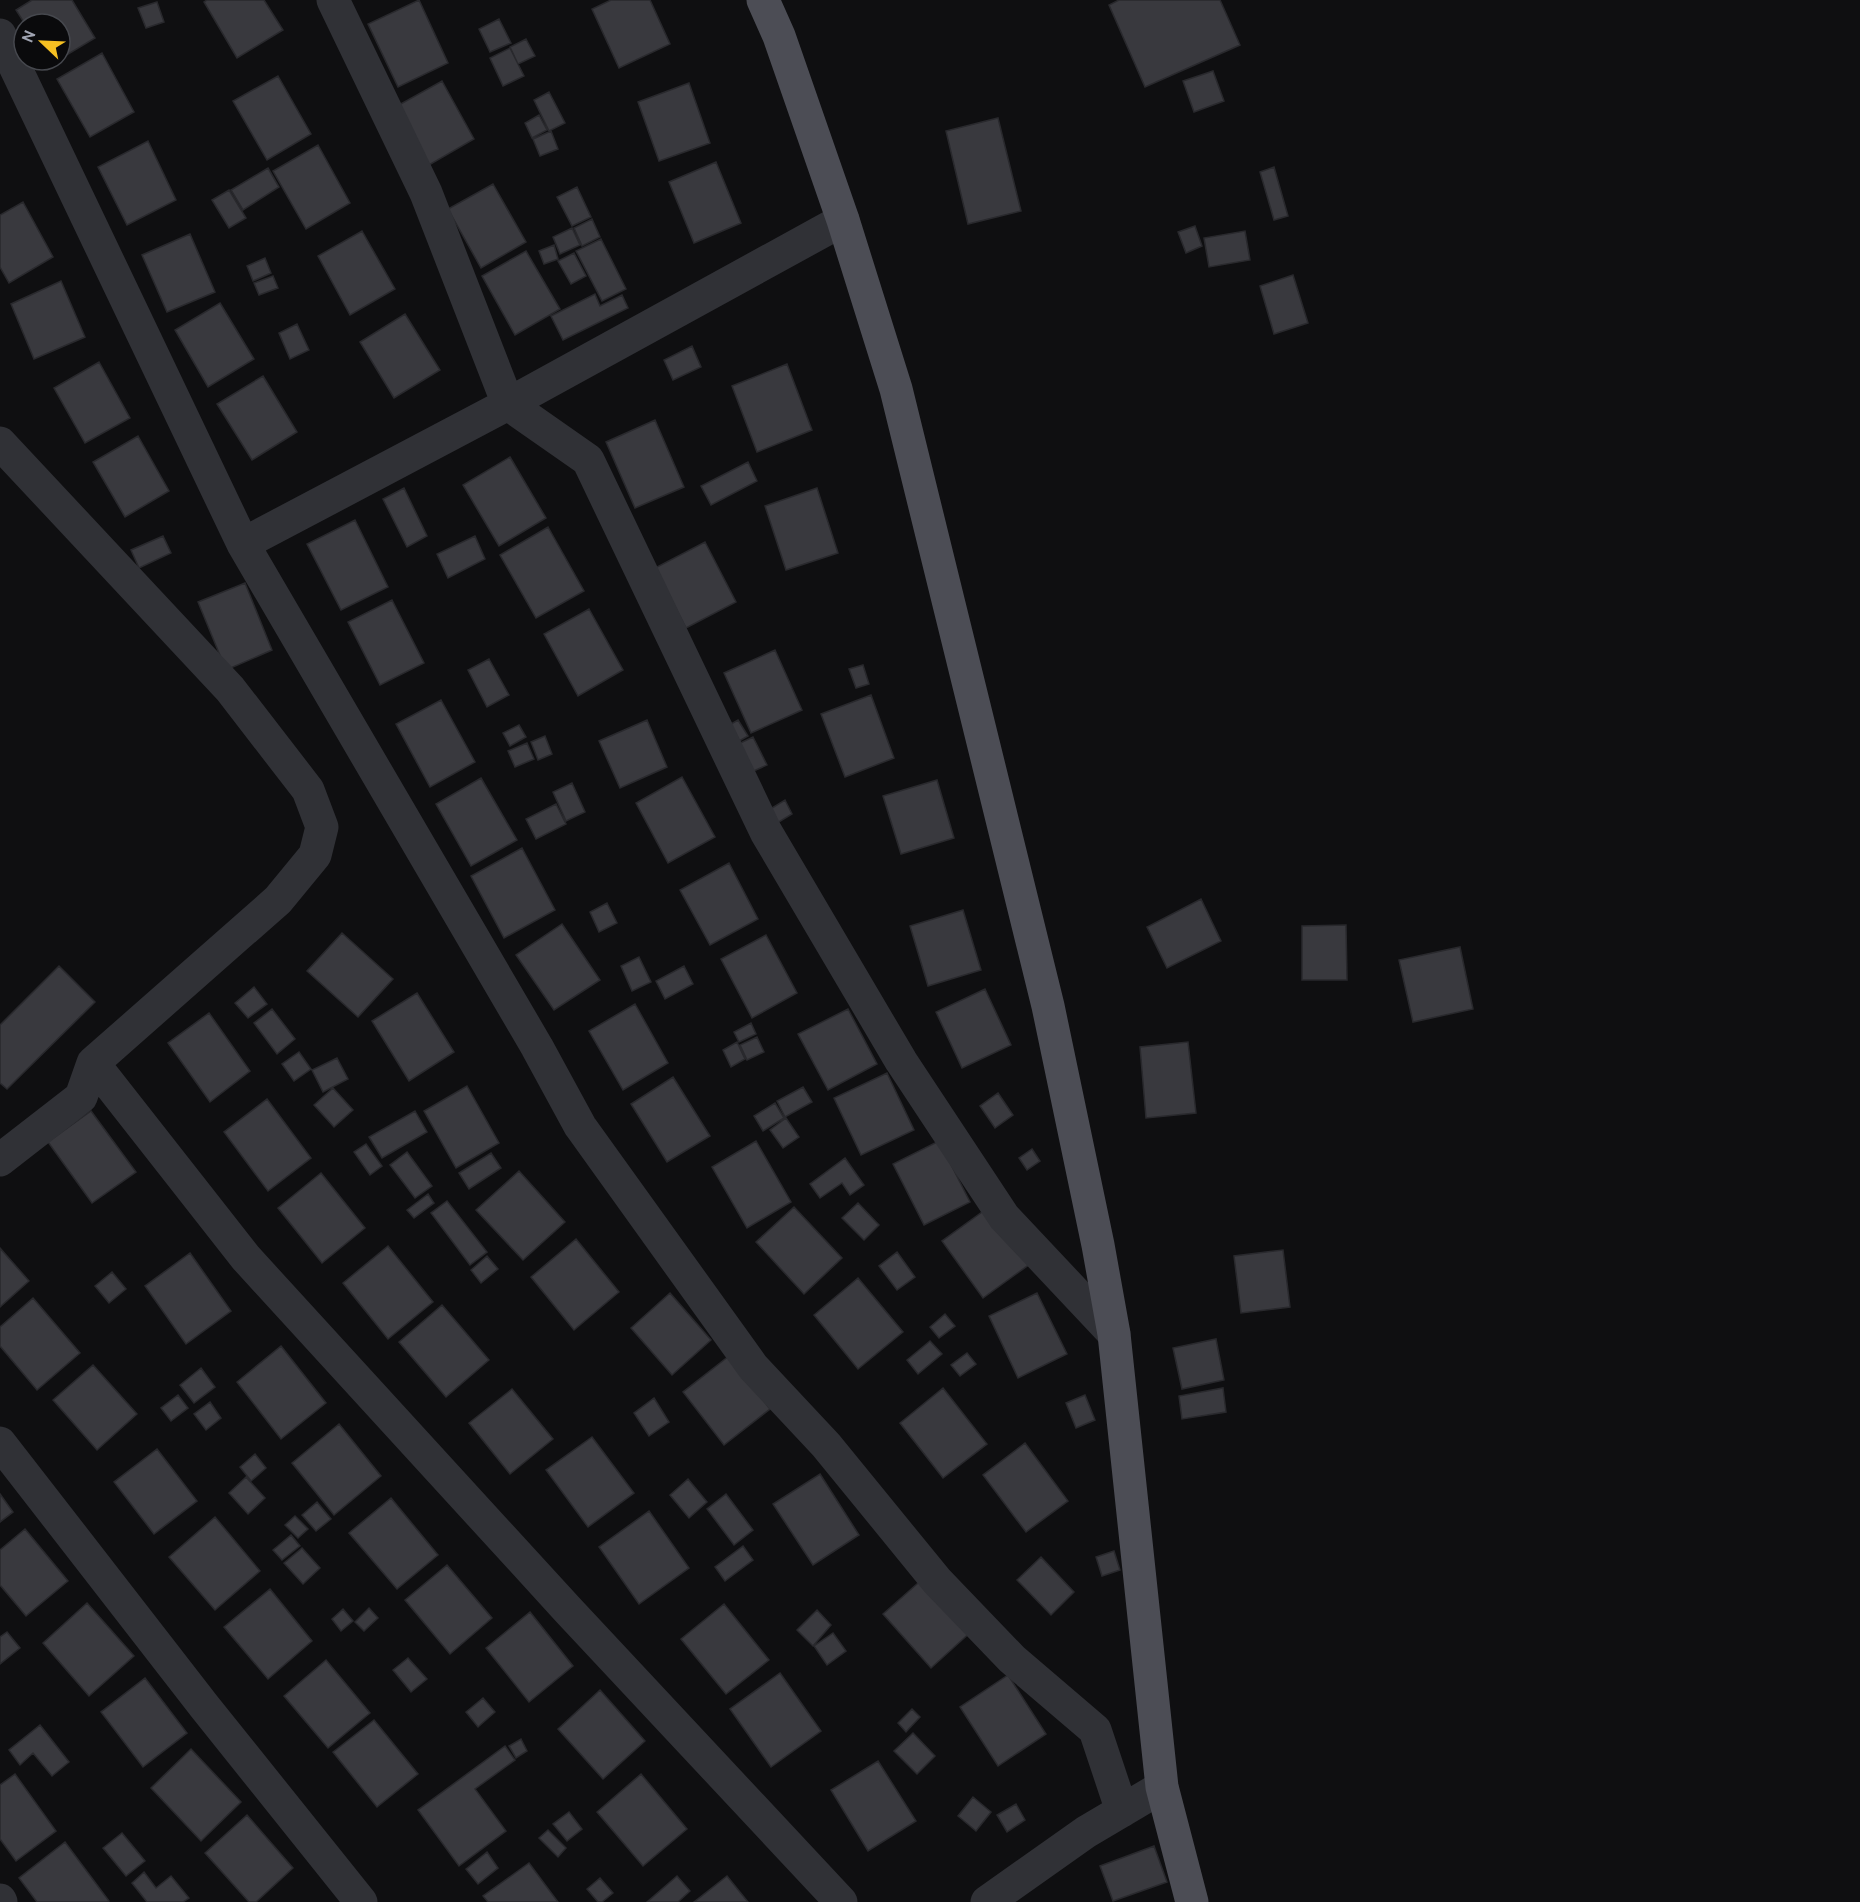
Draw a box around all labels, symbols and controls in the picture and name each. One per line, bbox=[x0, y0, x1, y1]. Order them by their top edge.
north arrow bbox=[12, 12, 72, 72]
text: N bbox=[18, 27, 40, 45]

